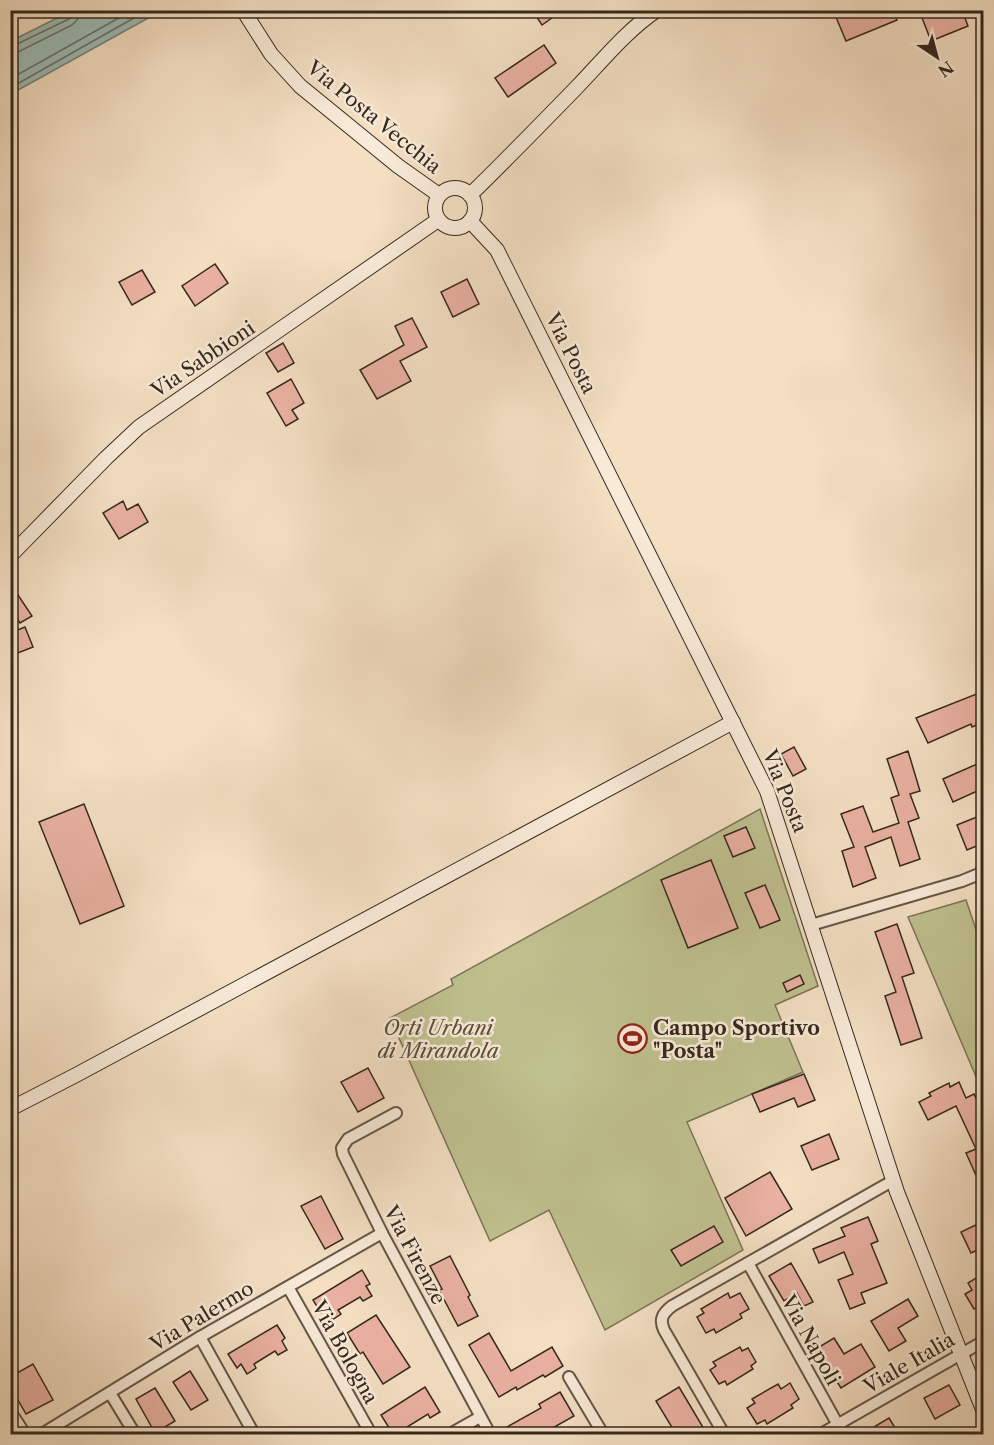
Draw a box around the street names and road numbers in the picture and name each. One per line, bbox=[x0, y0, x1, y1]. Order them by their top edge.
street label: Via Posta Vecchia bbox=[301, 55, 446, 179]
street label: Via Posta bbox=[540, 308, 602, 398]
street label: Via Sabbioni bbox=[146, 316, 259, 403]
street label: Via Posta bbox=[757, 745, 813, 836]
street label: Via Firenze bbox=[378, 1201, 451, 1309]
street label: Via Palermo bbox=[145, 1276, 258, 1357]
street label: Via Napoli bbox=[776, 1290, 846, 1389]
street label: Via Bologna bbox=[306, 1295, 383, 1408]
street label: Viale Italia bbox=[858, 1327, 959, 1399]

